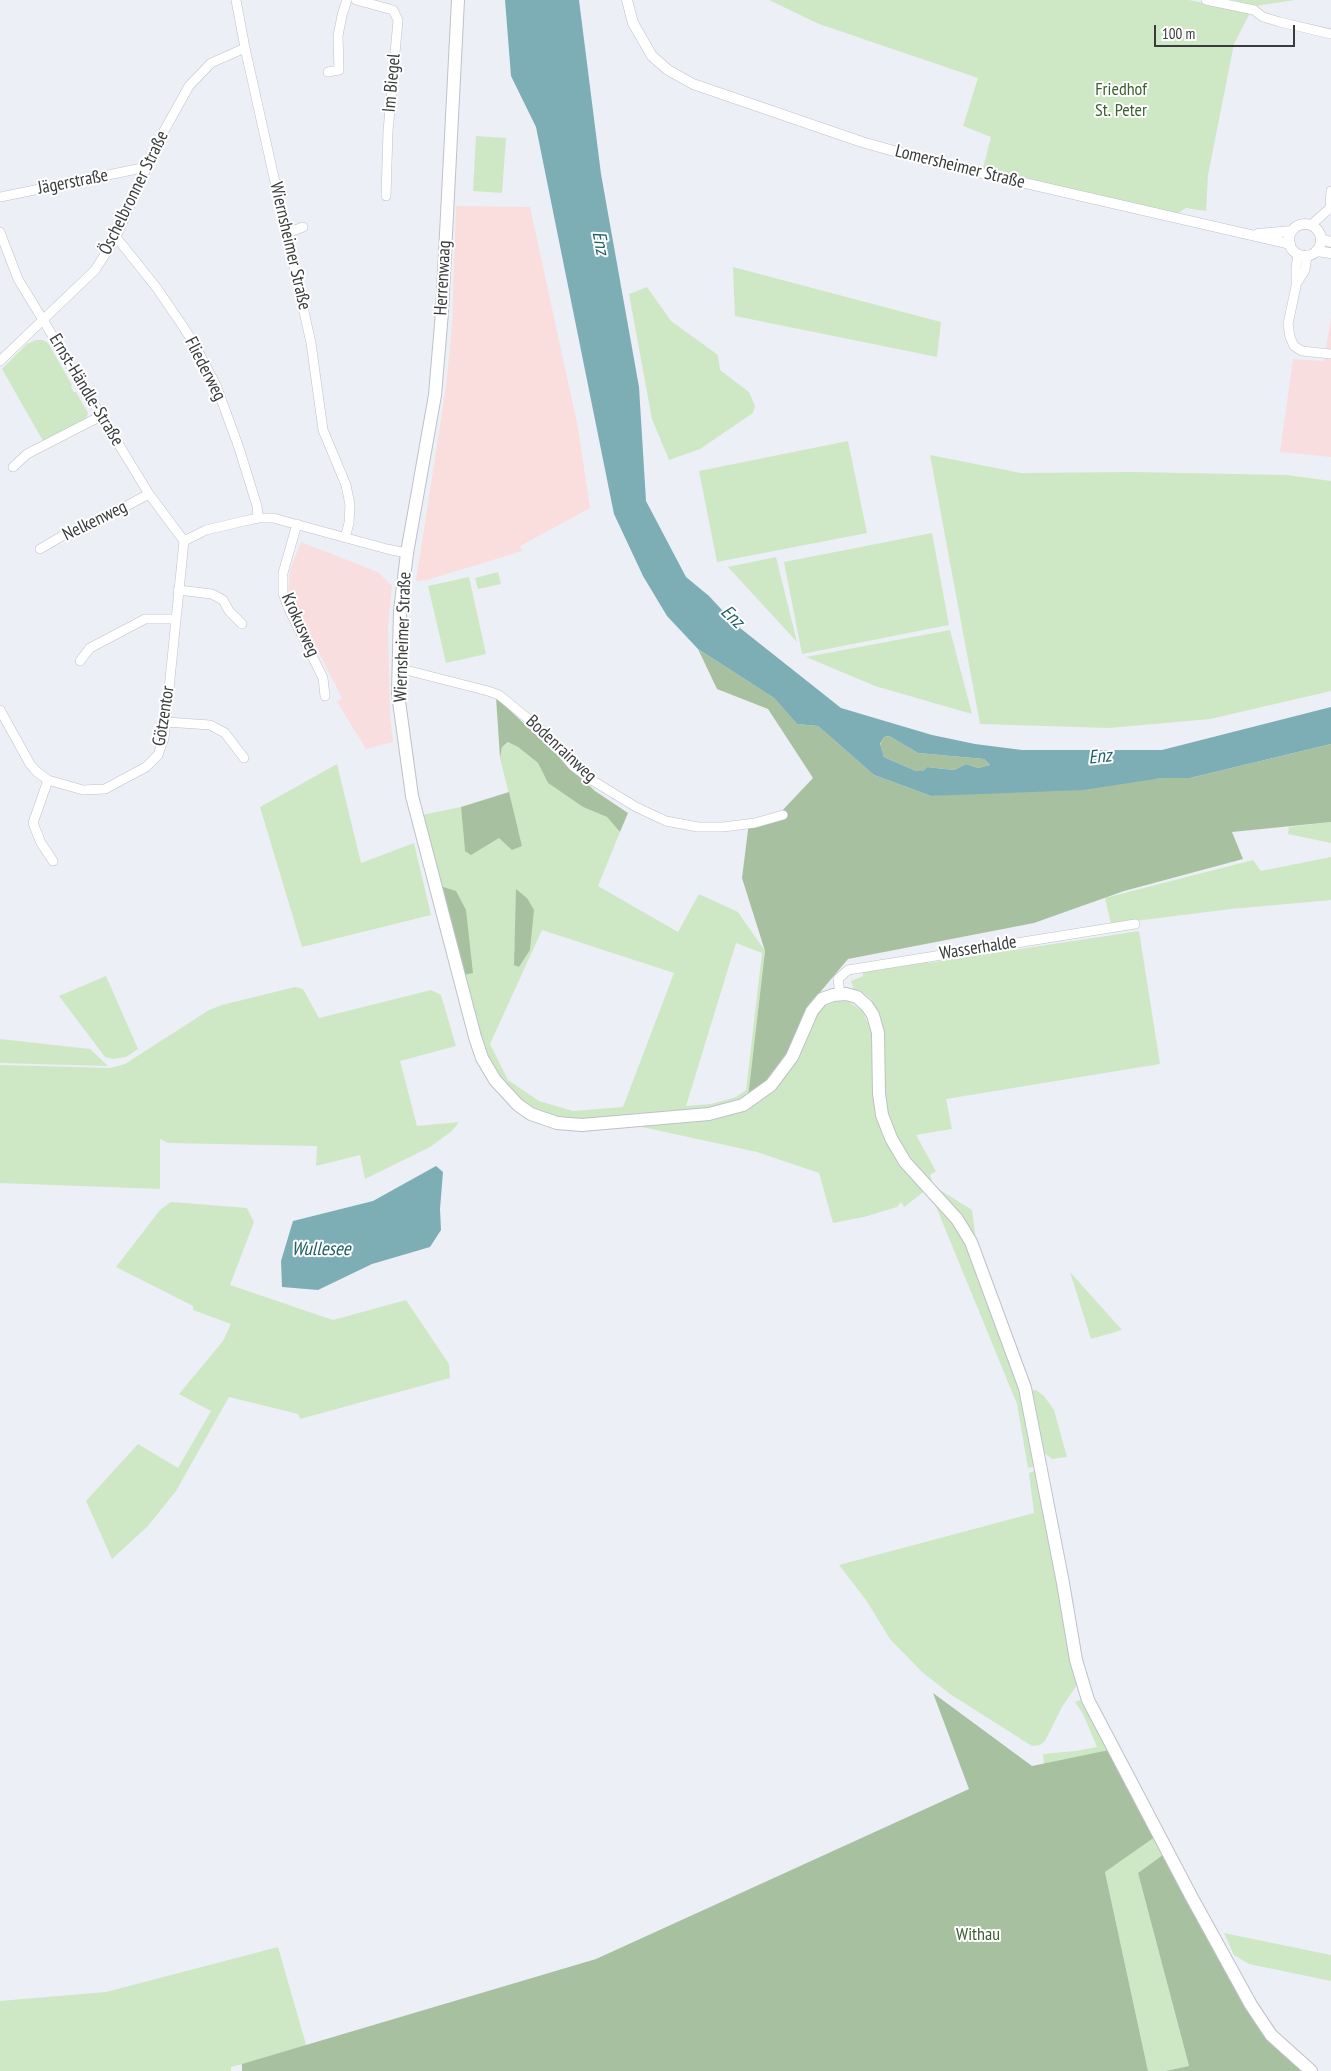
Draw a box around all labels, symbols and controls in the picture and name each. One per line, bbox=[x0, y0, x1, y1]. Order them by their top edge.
scale bar bbox=[1156, 15, 1297, 47]
text: 100 m bbox=[1162, 24, 1195, 43]
street label: Im Biegel bbox=[379, 53, 405, 113]
park label: Friedhof St. Peter bbox=[1095, 79, 1147, 122]
street label: Öschelbronner Straße bbox=[95, 127, 173, 259]
street label: Lomersheimer Straße bbox=[893, 140, 1027, 194]
street label: Jägerstraße bbox=[36, 165, 110, 199]
street label: Wiernsheimer Straße bbox=[265, 180, 315, 312]
water label: Enz bbox=[587, 229, 613, 257]
street label: Herrenwaag bbox=[430, 240, 456, 316]
street label: Ernst-Händle-Straße bbox=[44, 330, 128, 450]
street label: Fliederweg bbox=[180, 334, 230, 404]
street label: Nelkenweg bbox=[59, 496, 131, 546]
street label: Wiernsheimer Straße bbox=[390, 571, 416, 703]
street label: Krokusweg bbox=[276, 590, 324, 660]
water label: Enz bbox=[716, 601, 748, 633]
street label: Götzentor bbox=[149, 684, 179, 748]
street label: Bodenrainweg bbox=[521, 711, 601, 787]
water label: Enz bbox=[1087, 744, 1113, 770]
street label: Wasserhalde bbox=[938, 931, 1018, 965]
water label: Wullesee bbox=[291, 1239, 351, 1261]
park label: Withau bbox=[956, 1924, 1000, 1946]

